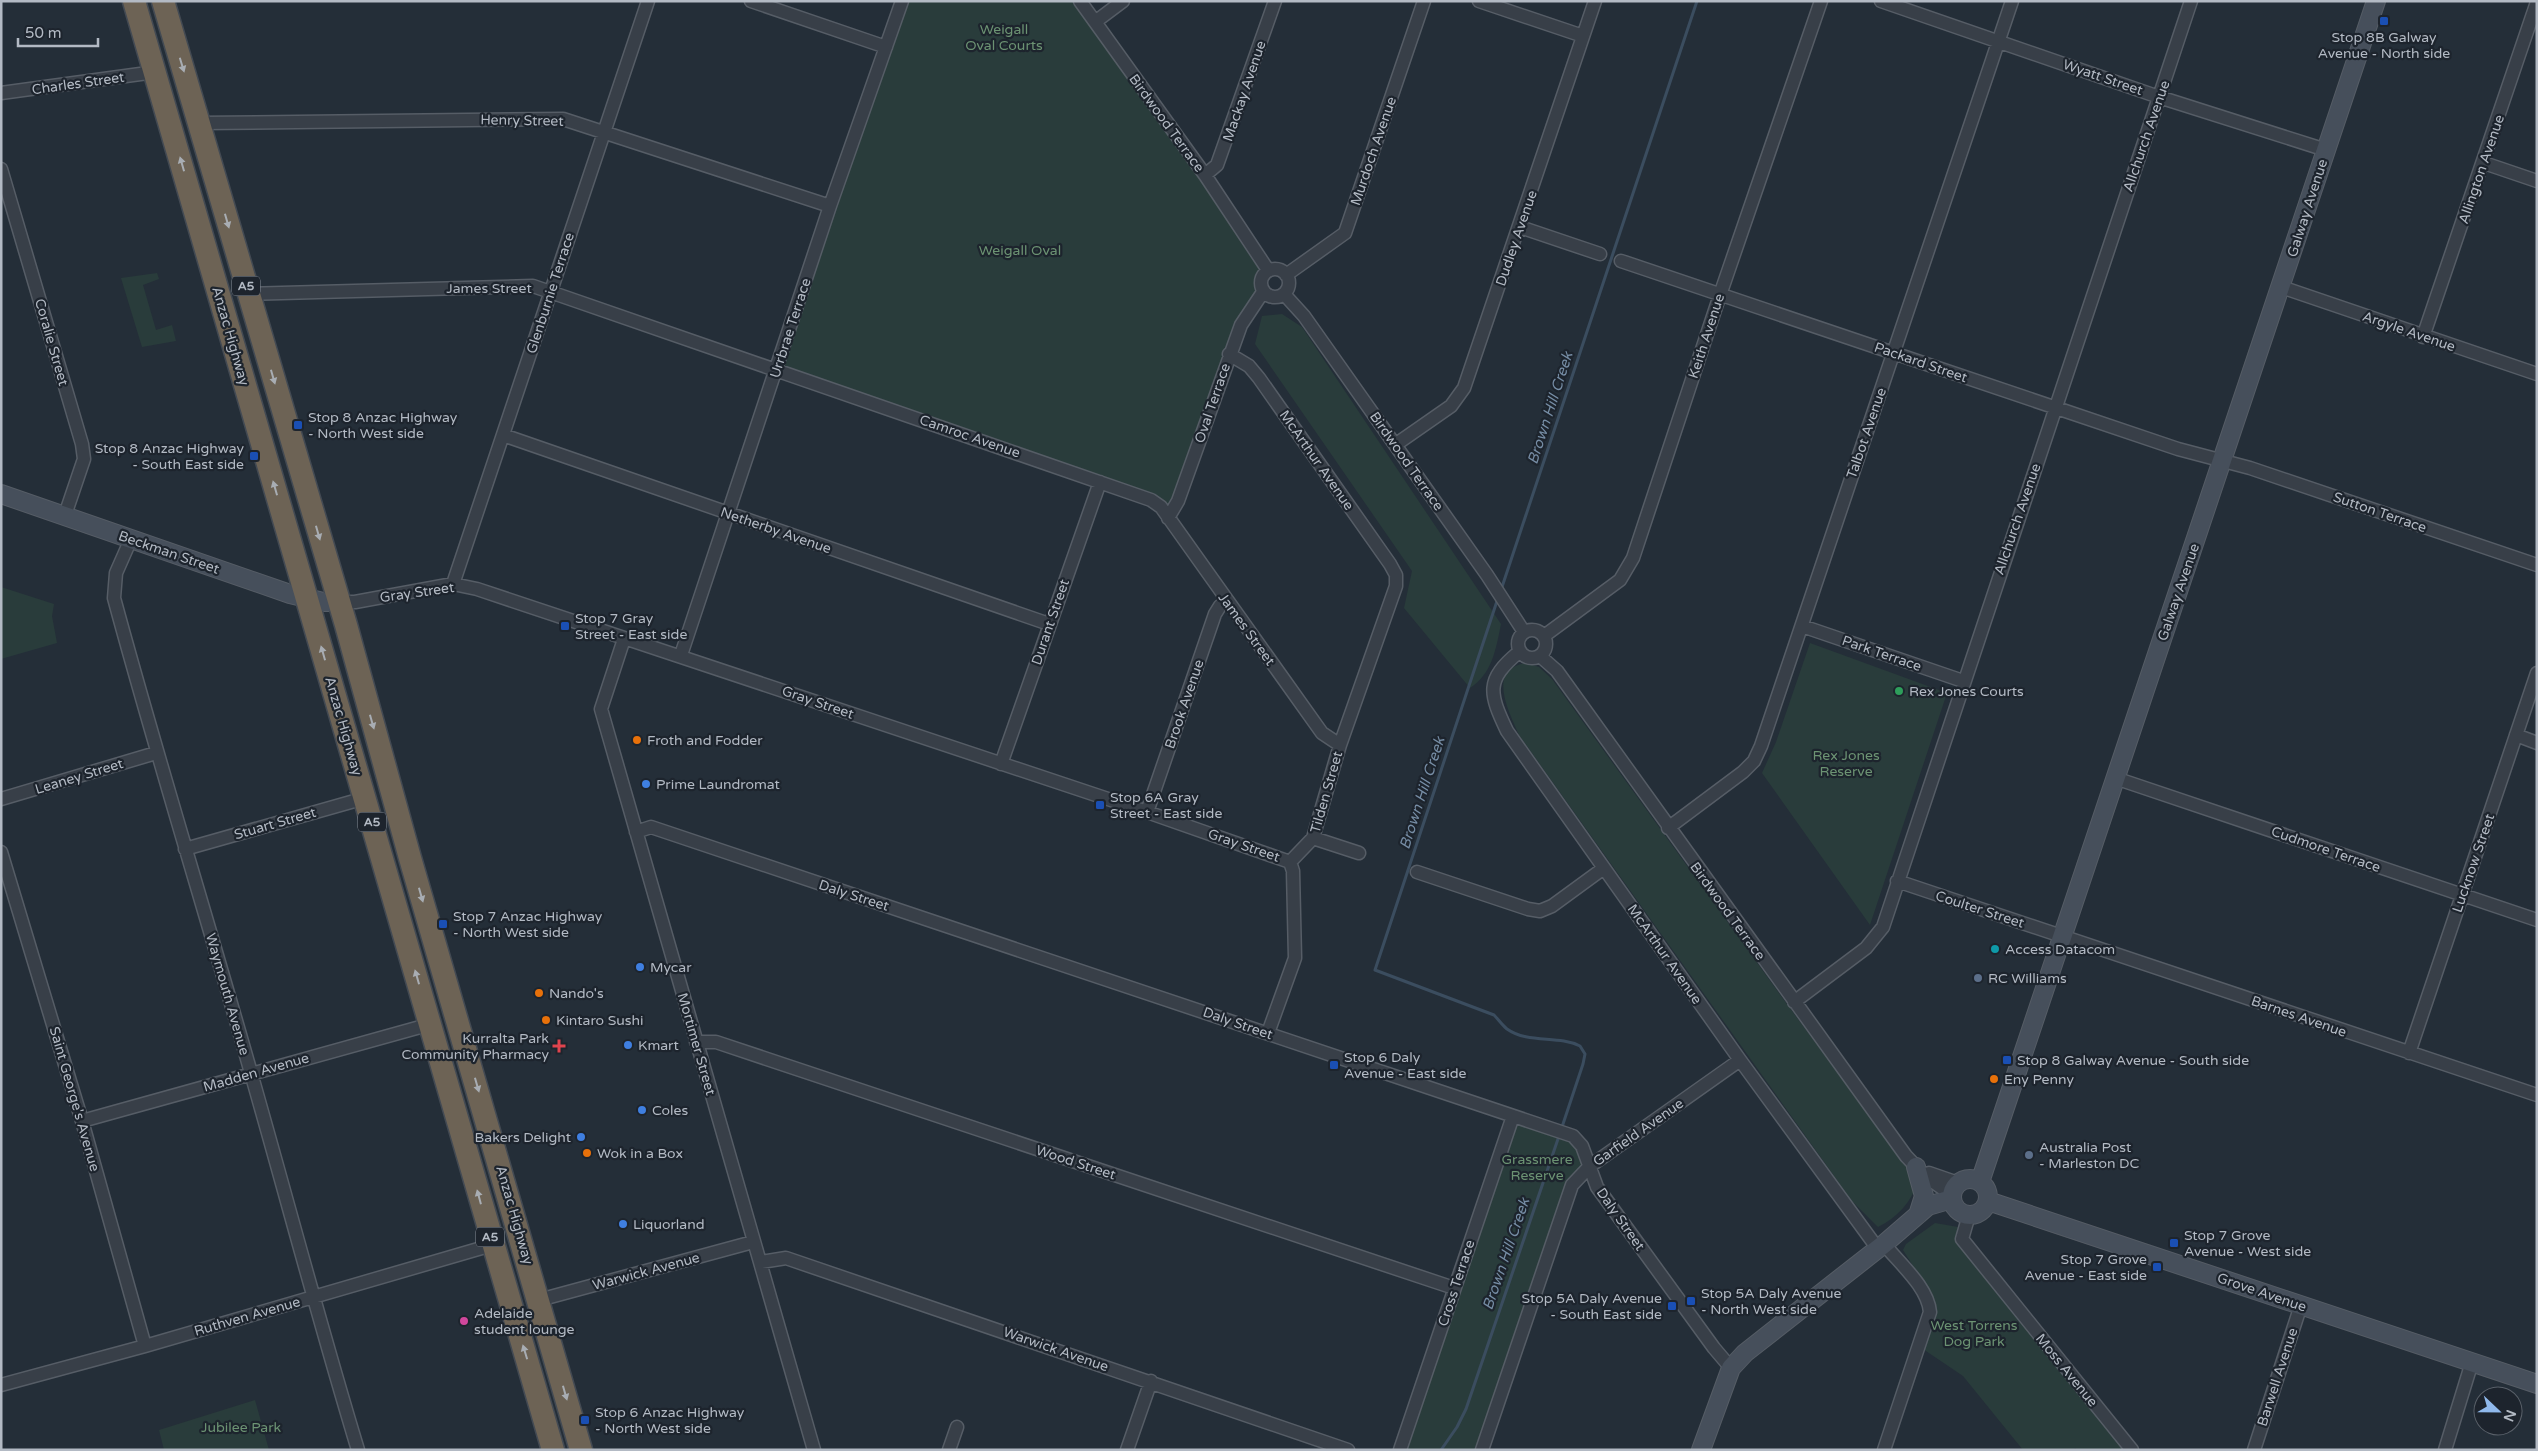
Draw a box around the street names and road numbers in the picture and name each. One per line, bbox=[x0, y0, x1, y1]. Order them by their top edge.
street label: Mackay Avenue bbox=[1219, 39, 1270, 144]
street label: Wyatt Street bbox=[2061, 56, 2146, 99]
street label: Charles Street bbox=[31, 68, 126, 98]
street label: Birdwood Terrace bbox=[1125, 71, 1208, 176]
street label: Allchurch Avenue bbox=[2119, 78, 2174, 194]
street label: Murdoch Avenue bbox=[1347, 94, 1400, 208]
street label: Henry Street bbox=[480, 111, 564, 130]
street label: Allington Avenue bbox=[2455, 112, 2508, 226]
street label: Galway Avenue bbox=[2284, 157, 2331, 259]
street label: Dudley Avenue bbox=[1492, 188, 1541, 288]
street label: Glenburnie Terrace bbox=[523, 230, 578, 356]
road number: A5 bbox=[232, 276, 260, 296]
street label: Urrbrae Terrace bbox=[766, 276, 815, 380]
street label: James Street bbox=[446, 280, 532, 297]
street label: Anzac Highway bbox=[208, 285, 253, 388]
street label: Keith Avenue bbox=[1685, 291, 1728, 381]
street label: Coralie Street bbox=[31, 297, 72, 388]
street label: Argyle Avenue bbox=[2360, 308, 2458, 355]
street label: Packard Street bbox=[1872, 339, 1970, 387]
street label: Oval Terrace bbox=[1191, 361, 1234, 445]
street label: Talbot Avenue bbox=[1843, 385, 1890, 481]
street label: McArthur Avenue bbox=[1276, 407, 1357, 514]
street label: Birdwood Terrace bbox=[1366, 408, 1447, 514]
street label: Camroc Avenue bbox=[917, 411, 1022, 462]
street label: Allchurch Avenue bbox=[1990, 461, 2045, 577]
street label: Sutton Terrace bbox=[2331, 489, 2429, 536]
street label: Netherby Avenue bbox=[718, 504, 834, 557]
street label: Beckman Street bbox=[116, 527, 222, 578]
street label: Galway Avenue bbox=[2154, 541, 2203, 643]
street label: Durant Street bbox=[1028, 576, 1073, 667]
street label: Gray Street bbox=[379, 579, 456, 606]
street label: James Street bbox=[1215, 590, 1279, 669]
street label: Park Terrace bbox=[1840, 632, 1924, 675]
street label: Brook Avenue bbox=[1161, 657, 1208, 751]
street label: Anzac Highway bbox=[321, 675, 366, 778]
street label: Gray Street bbox=[780, 682, 857, 723]
street label: Tilden Street bbox=[1307, 749, 1346, 835]
street label: Leaney Street bbox=[33, 755, 126, 798]
street label: Stuart Street bbox=[232, 803, 319, 843]
street label: Lucknow Street bbox=[2449, 811, 2499, 915]
road number: A5 bbox=[358, 812, 386, 832]
street label: Cudmore Terrace bbox=[2269, 823, 2383, 876]
street label: Gray Street bbox=[1206, 825, 1283, 866]
street label: Birdwood Terrace bbox=[1686, 859, 1769, 964]
street label: Daly Street bbox=[817, 876, 892, 915]
street label: Coulter Street bbox=[1933, 887, 2027, 932]
street label: McArthur Avenue bbox=[1624, 901, 1705, 1008]
street label: Waymouth Avenue bbox=[202, 931, 253, 1057]
street label: Mortimer Street bbox=[674, 991, 719, 1098]
street label: Barnes Avenue bbox=[2249, 992, 2349, 1041]
street label: Daly Street bbox=[1201, 1004, 1276, 1044]
street label: Saint George's Avenue bbox=[46, 1025, 103, 1174]
street label: Madden Avenue bbox=[201, 1049, 311, 1096]
street label: Garfield Avenue bbox=[1590, 1095, 1687, 1170]
street label: Wood Street bbox=[1034, 1142, 1119, 1184]
street label: Anzac Highway bbox=[492, 1164, 537, 1267]
street label: Daly Street bbox=[1593, 1185, 1649, 1255]
road number: A5 bbox=[476, 1228, 504, 1246]
street label: Cross Terrace bbox=[1435, 1238, 1478, 1329]
street label: Warwick Avenue bbox=[591, 1249, 702, 1294]
street label: Grove Avenue bbox=[2215, 1269, 2309, 1316]
street label: Ruthven Avenue bbox=[192, 1293, 302, 1340]
street label: Warwick Avenue bbox=[1001, 1323, 1111, 1375]
street label: Barwell Avenue bbox=[2254, 1326, 2301, 1429]
street label: Moss Avenue bbox=[2032, 1330, 2101, 1410]

